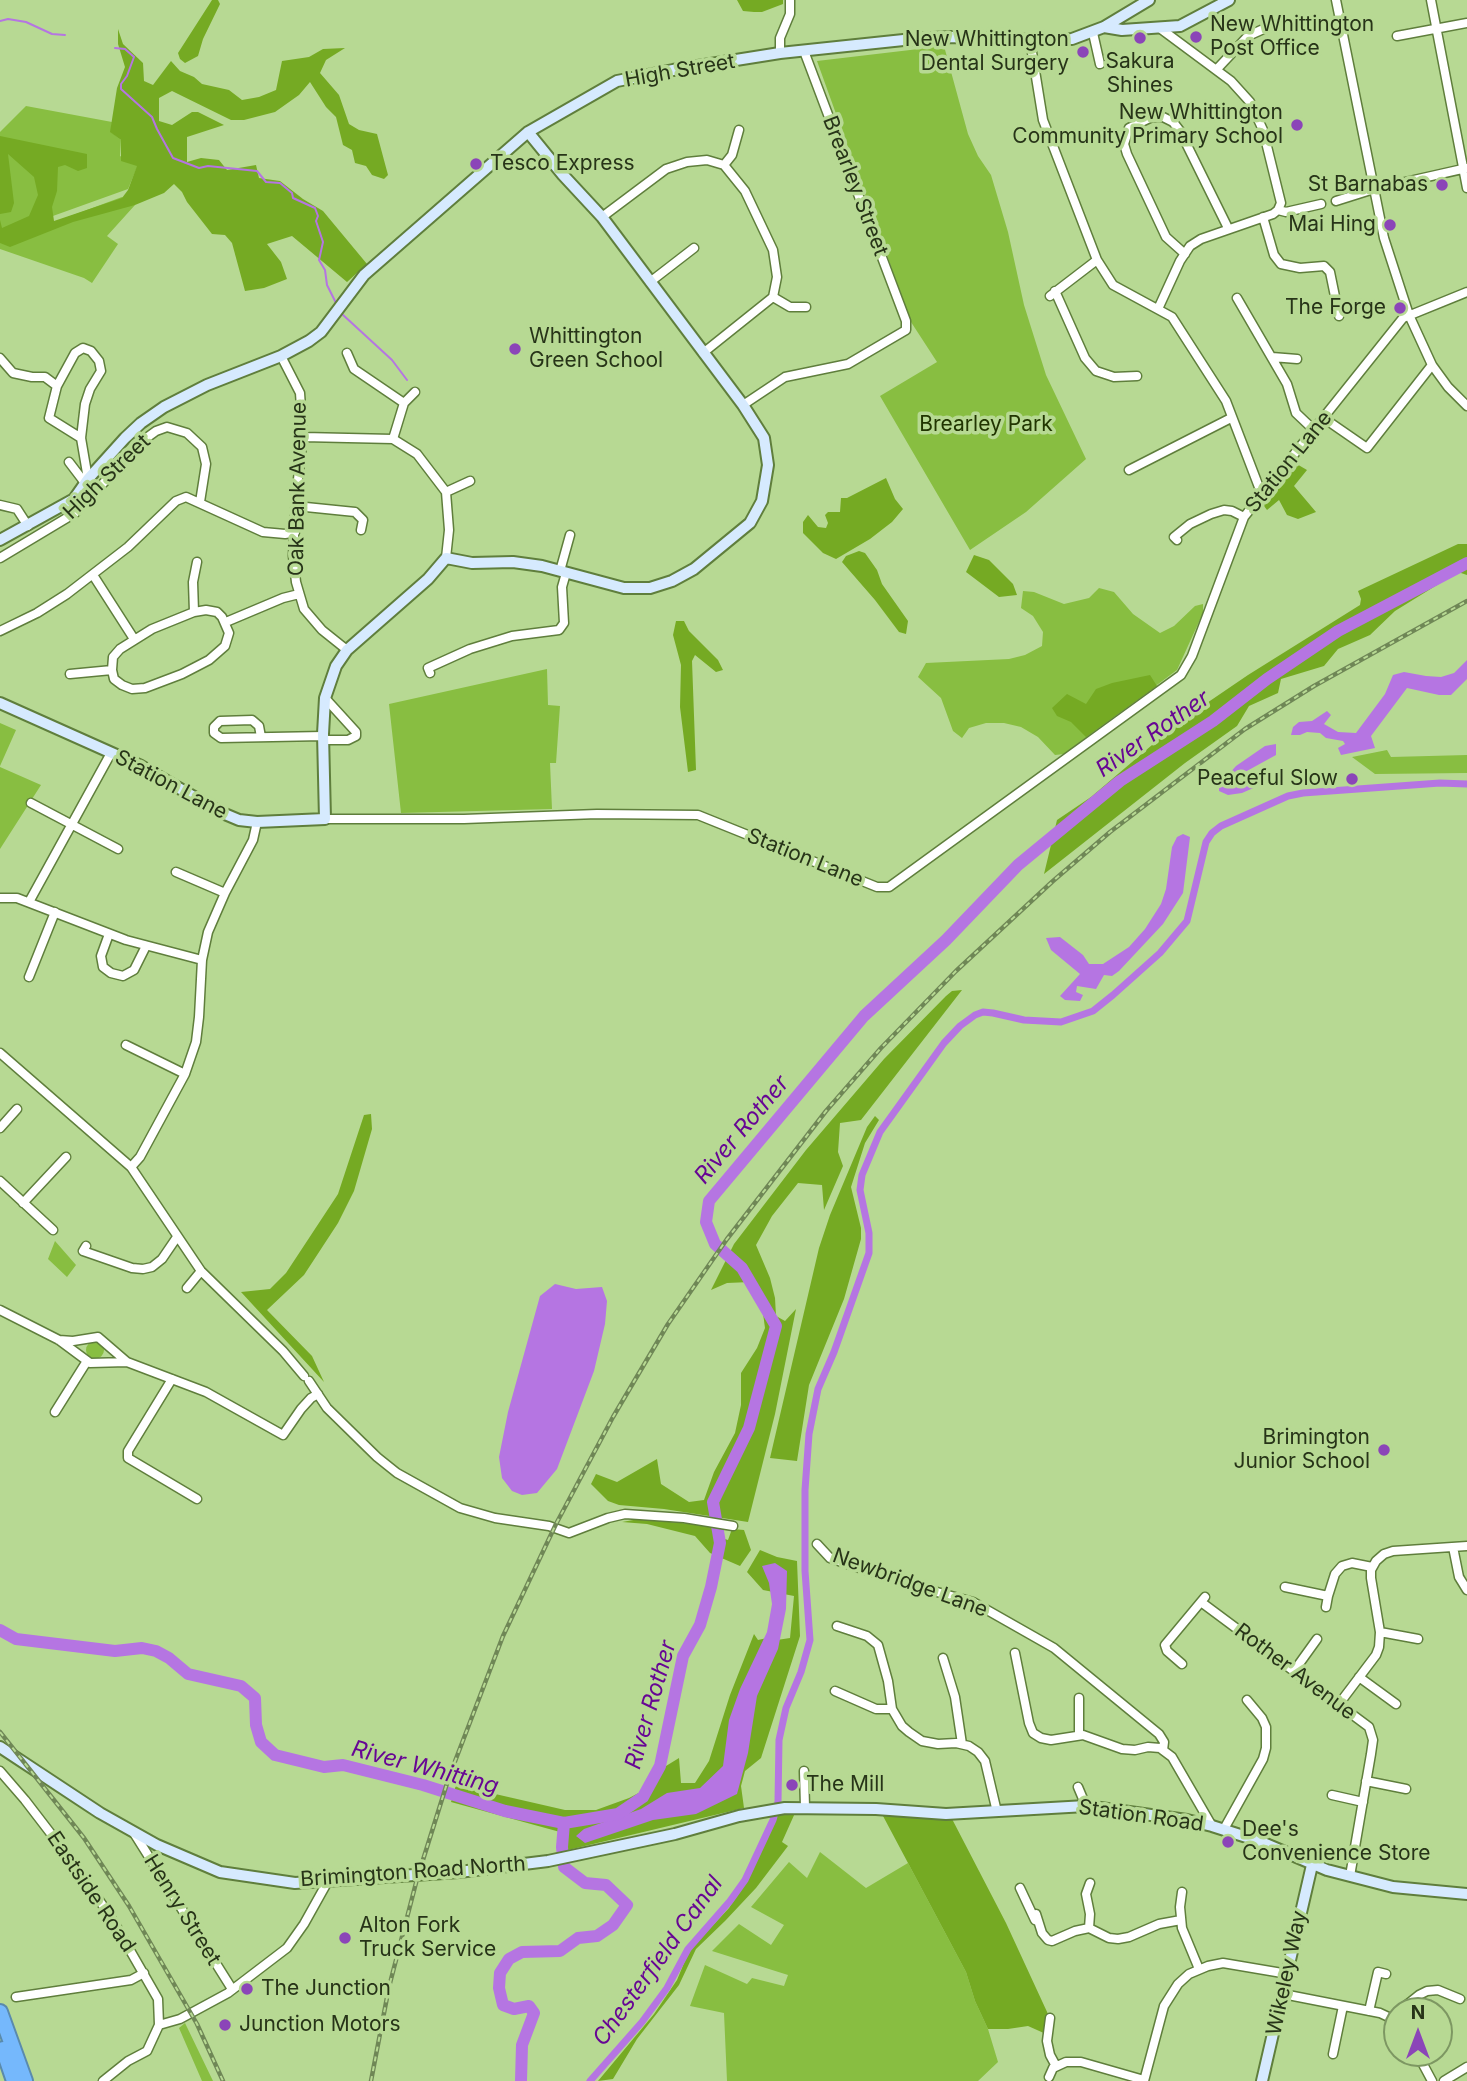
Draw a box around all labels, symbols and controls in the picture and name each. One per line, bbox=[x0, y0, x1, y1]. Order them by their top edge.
place label: New Whittington Post Office bbox=[1210, 12, 1374, 62]
place label: New Whittington Dental Surgery bbox=[905, 27, 1069, 77]
marker: New Whittington Post Office bbox=[1188, 29, 1204, 45]
marker: Sakura Shines bbox=[1132, 30, 1148, 46]
marker: New Whittington Dental Surgery bbox=[1075, 44, 1091, 60]
street label: High Street bbox=[623, 49, 737, 93]
place label: Sakura Shines bbox=[1106, 49, 1174, 99]
place label: New Whittington Community Primary School bbox=[1012, 100, 1283, 150]
street label: Brearley Street bbox=[817, 113, 893, 259]
marker: New Whittington Community Primary School bbox=[1289, 117, 1305, 133]
place label: Tesco Express bbox=[490, 151, 635, 177]
marker: Tesco Express bbox=[468, 156, 484, 172]
place label: St Barnabas bbox=[1308, 172, 1428, 198]
marker: St Barnabas bbox=[1434, 177, 1450, 193]
place label: Mai Hing bbox=[1288, 212, 1376, 238]
marker: Mai Hing bbox=[1382, 217, 1398, 233]
place label: The Forge bbox=[1285, 295, 1386, 321]
marker: The Forge bbox=[1392, 300, 1408, 316]
place label: Whittington Green School bbox=[529, 324, 663, 374]
marker: Whittington Green School bbox=[507, 341, 523, 357]
street label: Oak Bank Avenue bbox=[284, 402, 312, 576]
street label: Station Lane bbox=[1240, 406, 1338, 518]
park label: Brearley Park bbox=[919, 412, 1053, 438]
street label: High Street bbox=[58, 429, 156, 525]
water label: River Rother bbox=[1091, 685, 1215, 783]
street label: Station Lane bbox=[111, 745, 231, 825]
place label: Peaceful Slow bbox=[1197, 766, 1338, 792]
marker: Peaceful Slow bbox=[1344, 771, 1360, 787]
street label: Station Lane bbox=[743, 823, 867, 893]
water label: River Rother bbox=[689, 1070, 795, 1190]
place label: Brimington Junior School bbox=[1234, 1425, 1370, 1475]
marker: Brimington Junior School bbox=[1376, 1442, 1392, 1458]
street label: Newbridge Lane bbox=[829, 1543, 991, 1623]
street label: Rother Avenue bbox=[1230, 1618, 1360, 1726]
water label: River Rother bbox=[619, 1637, 683, 1773]
water label: River Whitting bbox=[349, 1735, 501, 1801]
place label: The Mill bbox=[806, 1772, 884, 1798]
marker: The Mill bbox=[784, 1777, 800, 1793]
street label: Station Road bbox=[1077, 1795, 1205, 1837]
place label: Dee's Convenience Store bbox=[1242, 1817, 1430, 1867]
street label: Eastside Road bbox=[41, 1827, 141, 1957]
marker: Dee's Convenience Store bbox=[1220, 1834, 1236, 1850]
street label: Henry Street bbox=[138, 1850, 226, 1970]
street label: Brimington Road North bbox=[299, 1852, 527, 1892]
water label: Chesterfield Canal bbox=[587, 1871, 729, 2051]
street label: Wikeley Way bbox=[1262, 1908, 1312, 2038]
place label: Alton Fork Truck Service bbox=[359, 1913, 496, 1963]
marker: Alton Fork Truck Service bbox=[337, 1930, 353, 1946]
place label: The Junction bbox=[261, 1976, 391, 2002]
marker: The Junction bbox=[239, 1981, 255, 1997]
north arrow bbox=[1383, 1997, 1453, 2067]
text: N bbox=[1411, 2001, 1425, 2024]
place label: Junction Motors bbox=[239, 2012, 400, 2038]
marker: Junction Motors bbox=[217, 2017, 233, 2033]

